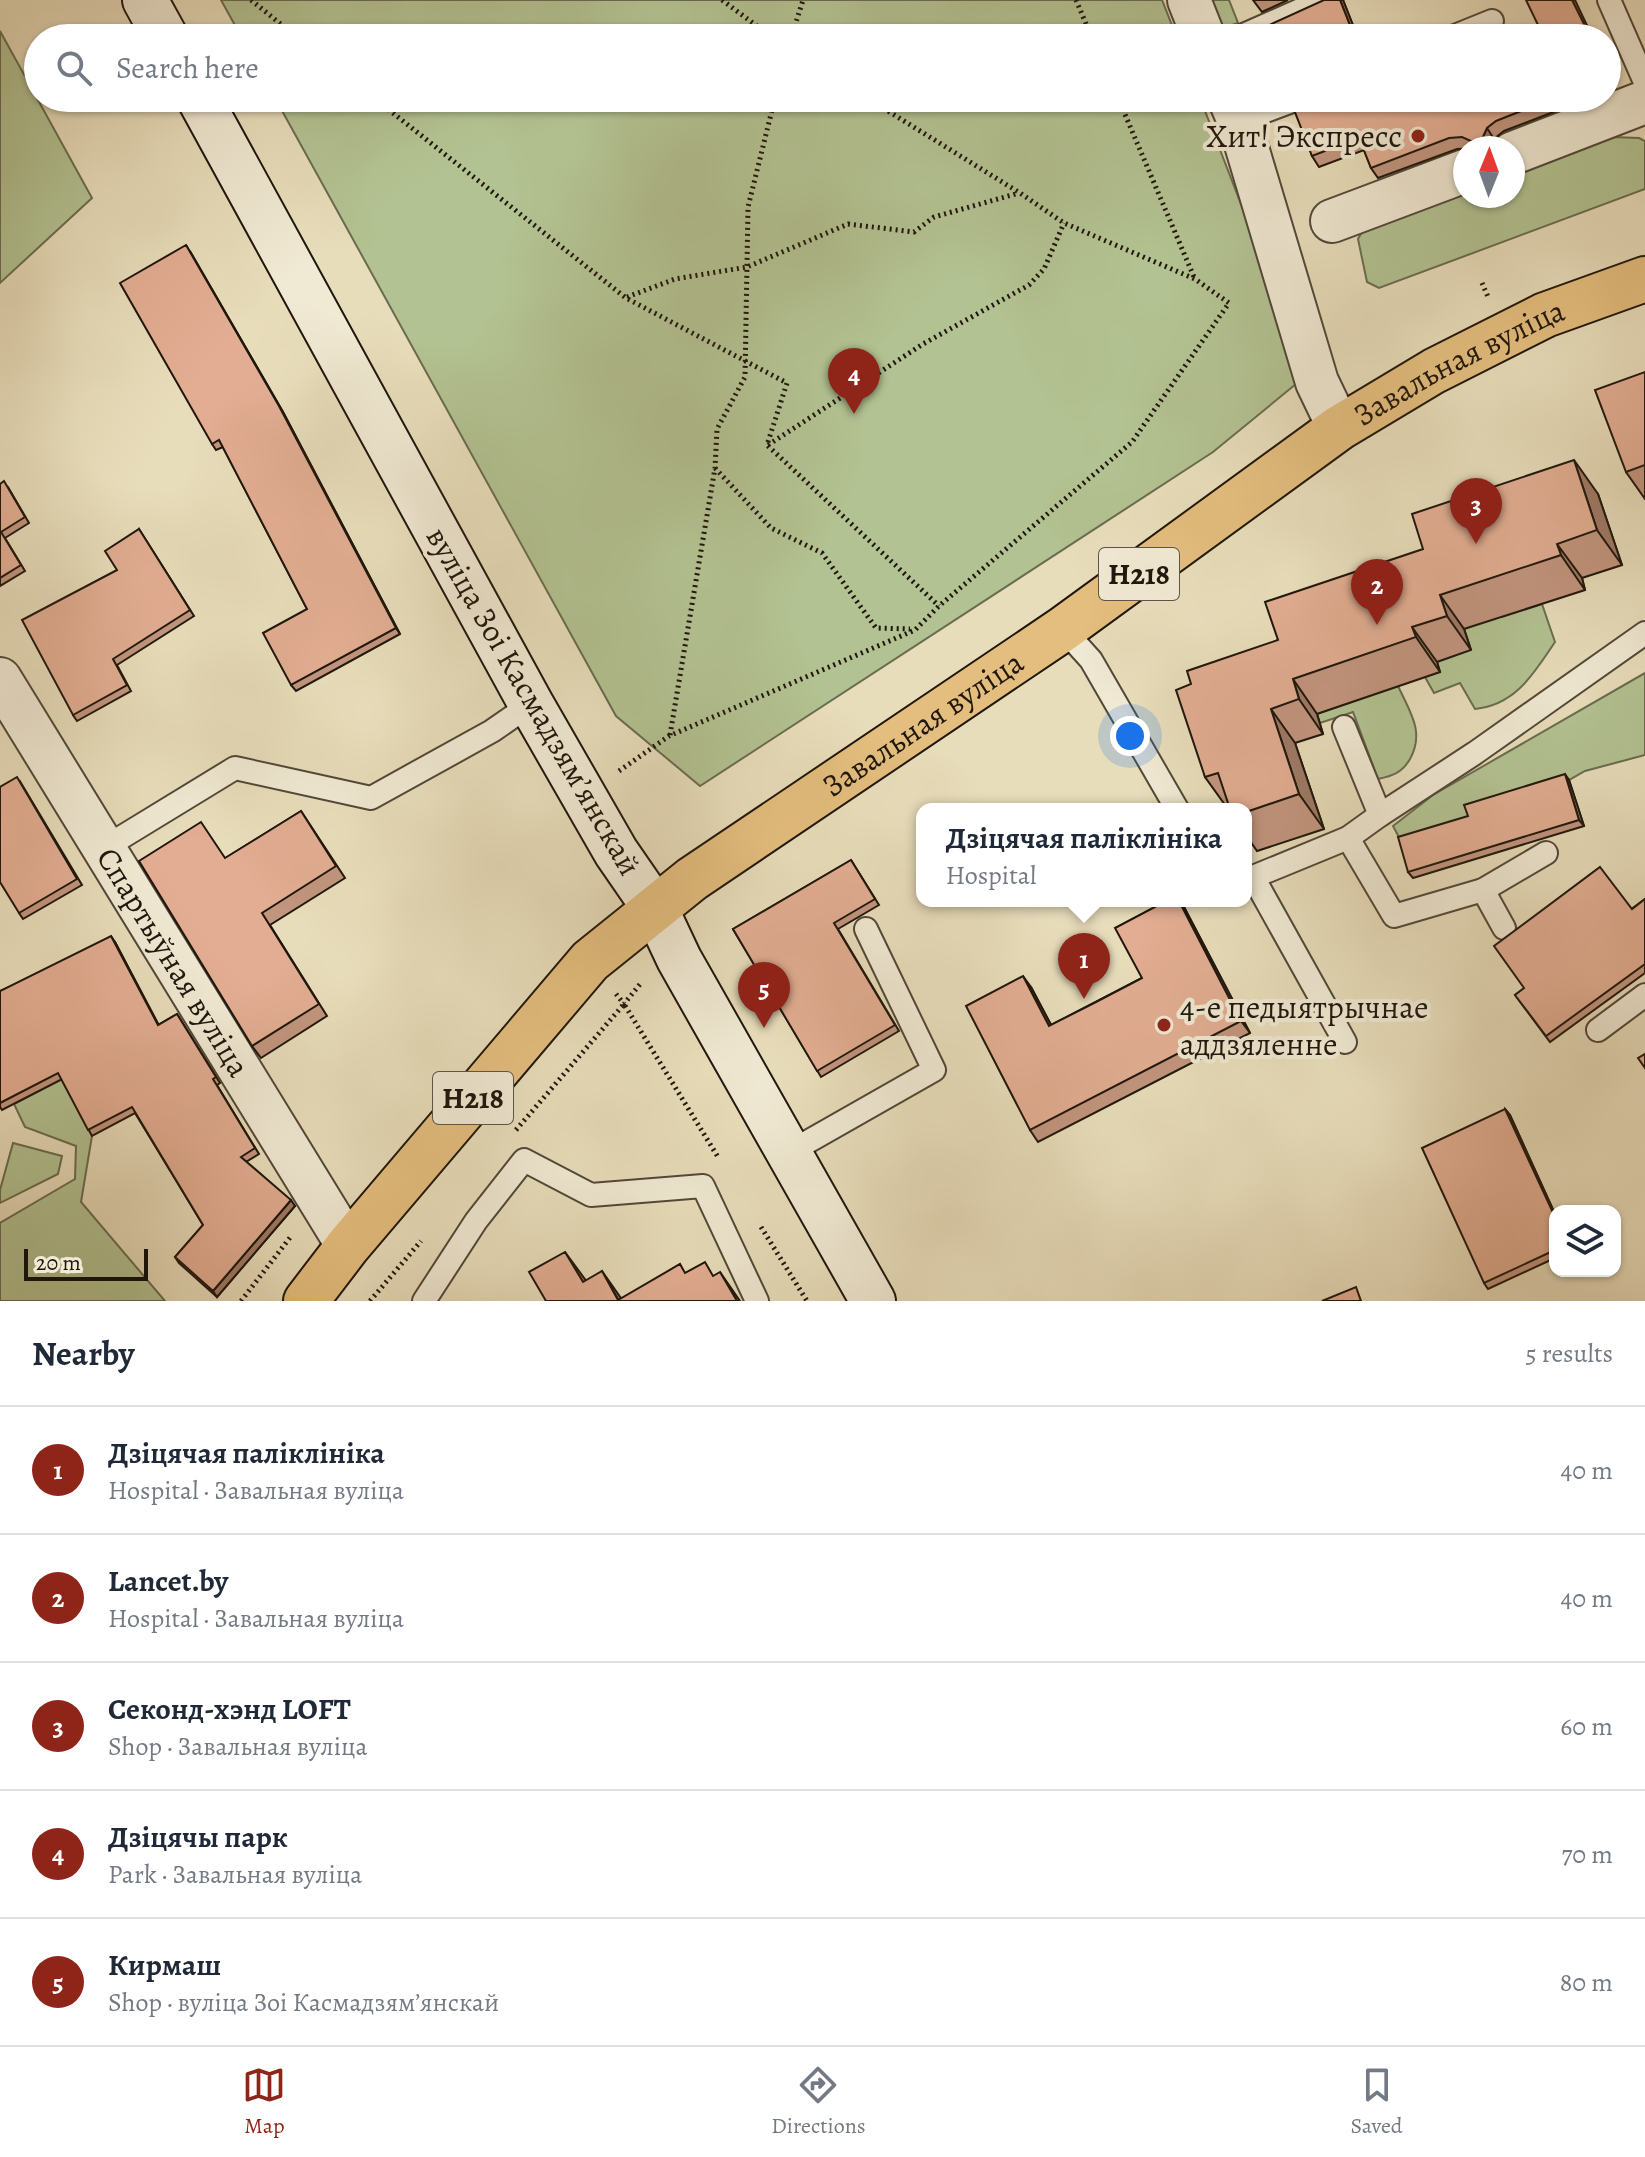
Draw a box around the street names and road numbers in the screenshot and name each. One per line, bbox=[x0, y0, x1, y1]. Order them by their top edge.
street label: Завальная вуліца bbox=[1345, 288, 1571, 436]
street label: вуліца Зоі Касмадзямʼянскай bbox=[416, 519, 652, 883]
road number: Н218 bbox=[1099, 548, 1179, 600]
street label: Завальная вуліца bbox=[813, 640, 1032, 807]
street label: Спартыўная вуліца bbox=[86, 839, 261, 1085]
road number: Н218 bbox=[433, 1072, 513, 1124]

